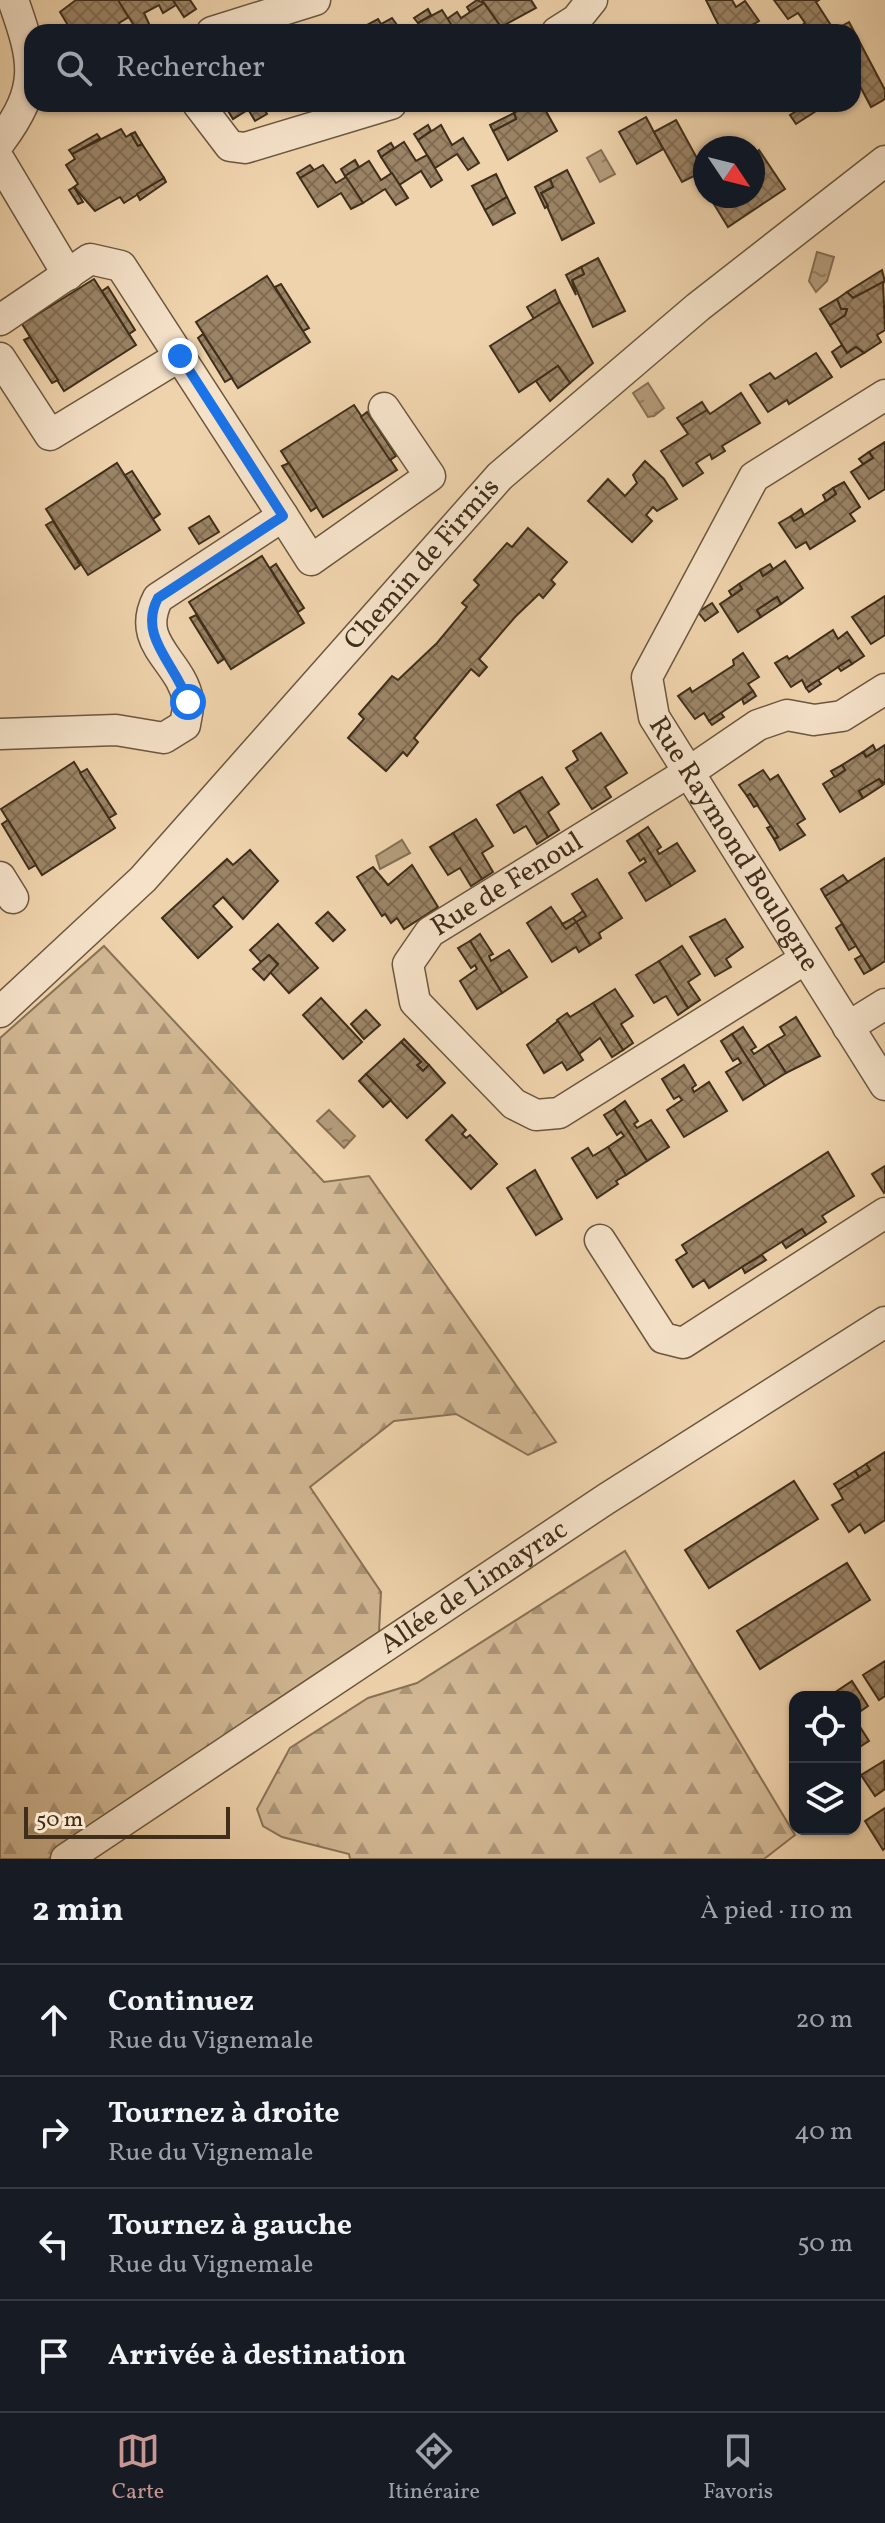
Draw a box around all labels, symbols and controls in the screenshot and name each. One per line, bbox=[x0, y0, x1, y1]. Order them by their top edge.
search box bbox=[24, 24, 861, 112]
icon: search bbox=[52, 46, 96, 90]
text: Rechercher bbox=[116, 47, 265, 89]
north arrow bbox=[693, 136, 765, 208]
route end bbox=[162, 338, 198, 374]
street label: Chemin de Firmis bbox=[335, 469, 509, 659]
route start bbox=[170, 684, 206, 720]
street label: Rue Raymond Boulogne bbox=[639, 709, 829, 979]
street label: Rue de Fenoul bbox=[424, 823, 590, 946]
street label: Allée de Limayrac bbox=[372, 1510, 576, 1664]
map controls bbox=[789, 1691, 861, 1835]
button: locate bbox=[789, 1691, 861, 1763]
button: layers bbox=[789, 1763, 861, 1835]
scale bar bbox=[24, 1803, 230, 1839]
text: 50 m bbox=[36, 1805, 83, 1836]
text: 2 min bbox=[32, 1888, 124, 1935]
text: À pied · 110 m bbox=[700, 1893, 853, 1929]
text: Continuez bbox=[108, 1981, 254, 2023]
icon: ahead bbox=[32, 1998, 76, 2042]
text: 20 m bbox=[795, 2002, 853, 2038]
text: Rue du Vignemale bbox=[108, 2023, 313, 2059]
text: Tournez à droite bbox=[108, 2093, 340, 2135]
icon: right bbox=[32, 2110, 76, 2154]
text: 40 m bbox=[794, 2114, 853, 2150]
text: Rue du Vignemale bbox=[108, 2135, 313, 2171]
text: Tournez à gauche bbox=[108, 2205, 352, 2247]
icon: left bbox=[32, 2222, 76, 2266]
text: 50 m bbox=[797, 2226, 853, 2262]
text: Rue du Vignemale bbox=[108, 2247, 313, 2283]
icon: arrive bbox=[32, 2334, 76, 2378]
text: Arrivée à destination bbox=[108, 2335, 407, 2377]
tab: Carte bbox=[112, 2429, 164, 2508]
tab: Itinéraire bbox=[388, 2429, 480, 2508]
tab: Favoris bbox=[703, 2429, 773, 2508]

